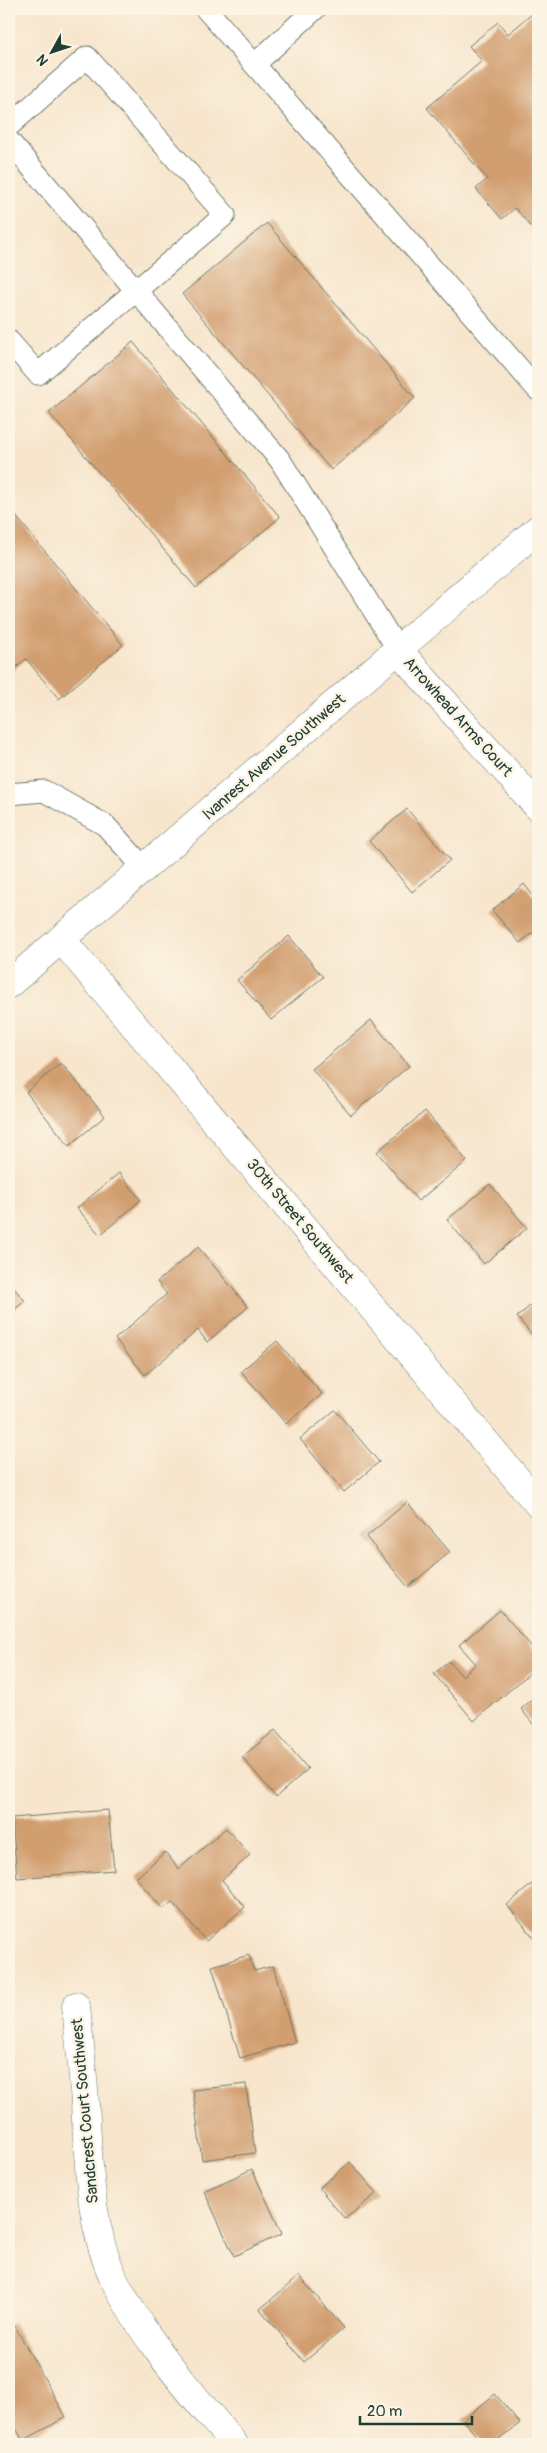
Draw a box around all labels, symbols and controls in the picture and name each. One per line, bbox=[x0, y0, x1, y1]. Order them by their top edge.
north arrow bbox=[28, 28, 78, 78]
text: N bbox=[33, 51, 52, 69]
street label: Arrowhead Arms Court bbox=[399, 653, 517, 781]
street label: Ivanrest Avenue Southwest bbox=[198, 689, 350, 825]
street label: 30th Street Southwest bbox=[242, 1155, 358, 1288]
street label: Sandcrest Court Southwest bbox=[67, 2017, 103, 2205]
scale bar bbox=[360, 2393, 472, 2425]
text: 20 m bbox=[367, 2402, 402, 2421]

